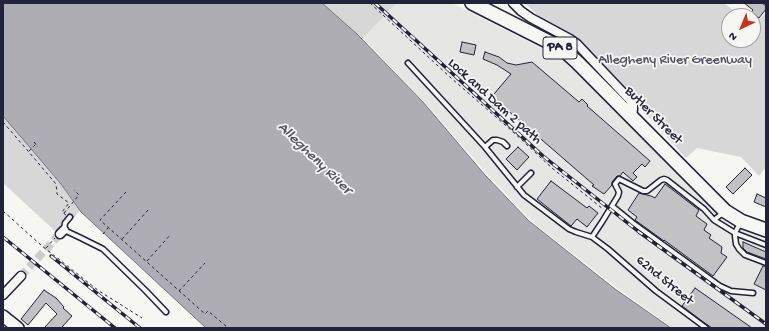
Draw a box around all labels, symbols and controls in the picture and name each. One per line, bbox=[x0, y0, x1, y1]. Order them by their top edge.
north arrow bbox=[721, 8, 761, 48]
text: N bbox=[727, 29, 740, 43]
road number: PA 8 bbox=[543, 37, 577, 59]
park label: Allegheny River Greenway bbox=[598, 53, 752, 69]
street label: Lock and Dam 2 path bbox=[443, 55, 545, 149]
street label: Butler Street bbox=[620, 83, 686, 149]
water label: Allegheny River bbox=[273, 119, 355, 199]
street label: 62nd Street bbox=[632, 253, 696, 309]

